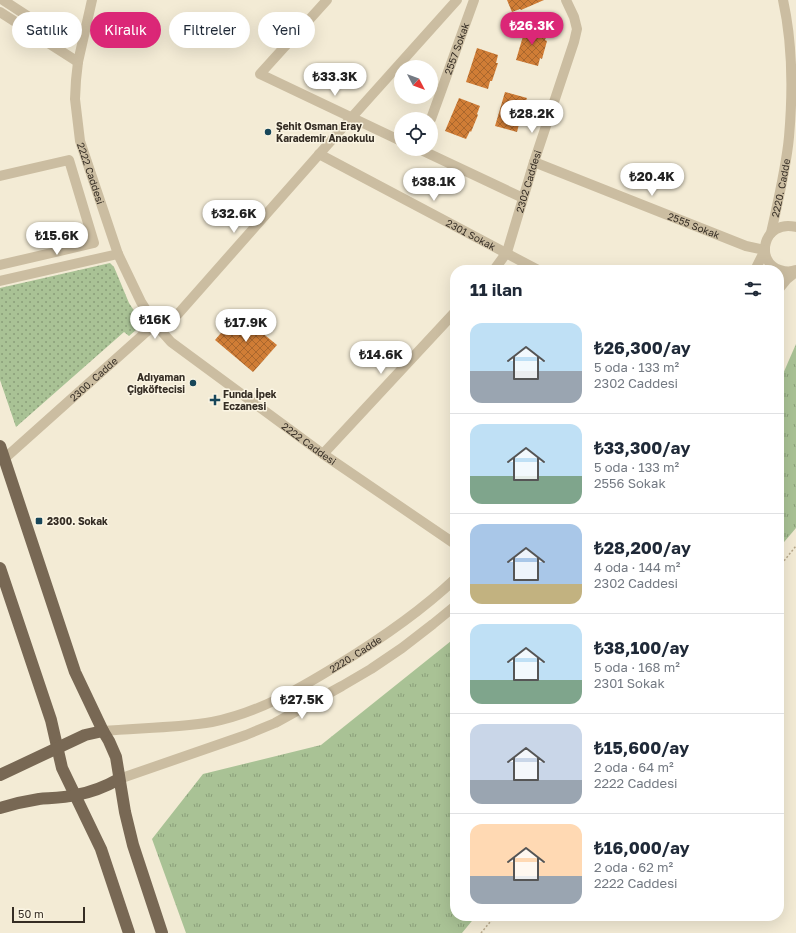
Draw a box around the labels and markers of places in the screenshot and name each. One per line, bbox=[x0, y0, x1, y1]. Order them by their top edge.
pin: ₺26.3K bbox=[499, 12, 565, 46]
pin: ₺33.3K bbox=[302, 63, 368, 97]
pin: ₺28.2K bbox=[499, 100, 565, 134]
place label: Şehit Osman Eray Karademir Anaokulu bbox=[276, 120, 374, 144]
marker: Şehit Osman Eray Karademir Anaokulu bbox=[263, 127, 273, 137]
pin: ₺20.4K bbox=[619, 163, 685, 197]
pin: ₺38.1K bbox=[401, 168, 467, 202]
pin: ₺32.6K bbox=[201, 200, 267, 234]
pin: ₺15.6K bbox=[24, 222, 90, 256]
pin: ₺16K bbox=[131, 306, 179, 340]
pin: ₺17.9K bbox=[213, 309, 279, 343]
pin: ₺14.6K bbox=[348, 341, 414, 375]
place label: Adıyaman Çiğköftecisi bbox=[127, 371, 185, 395]
marker: Adıyaman Çiğköftecisi bbox=[188, 378, 198, 388]
place label: Funda İpek Eczanesi bbox=[223, 388, 277, 412]
marker: Funda İpek Eczanesi bbox=[210, 395, 220, 405]
place label: 2300. Sokak bbox=[47, 515, 108, 527]
marker: 2300. Sokak bbox=[34, 516, 44, 526]
pin: ₺27.5K bbox=[269, 686, 335, 720]

